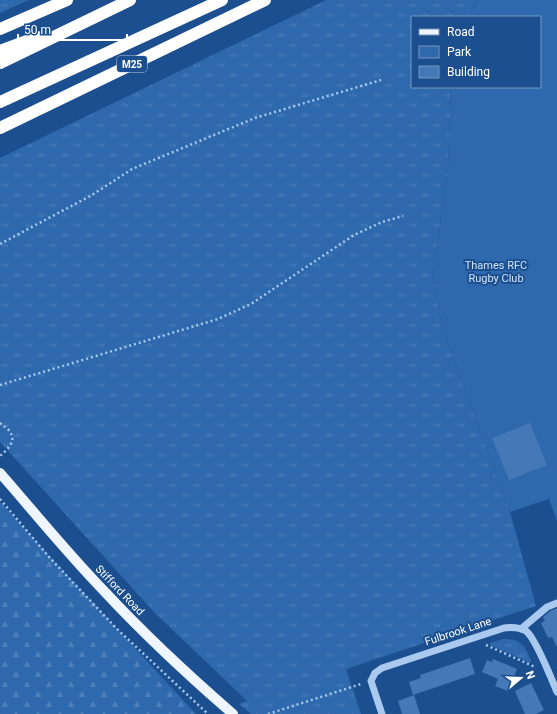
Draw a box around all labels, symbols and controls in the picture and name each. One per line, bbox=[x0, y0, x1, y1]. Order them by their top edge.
scale bar bbox=[18, 16, 127, 42]
legend bbox=[411, 16, 541, 88]
text: 50 m bbox=[24, 23, 51, 37]
text: Road bbox=[447, 25, 475, 39]
text: Park bbox=[447, 45, 472, 59]
road number: M25 bbox=[117, 56, 147, 72]
text: Building bbox=[447, 65, 490, 79]
park label: Thames RFC Rugby Club bbox=[465, 259, 527, 285]
street label: Stifford Road bbox=[93, 563, 147, 618]
street label: Fulbrook Lane bbox=[423, 615, 493, 648]
north arrow bbox=[501, 658, 541, 698]
text: N bbox=[523, 669, 537, 681]

